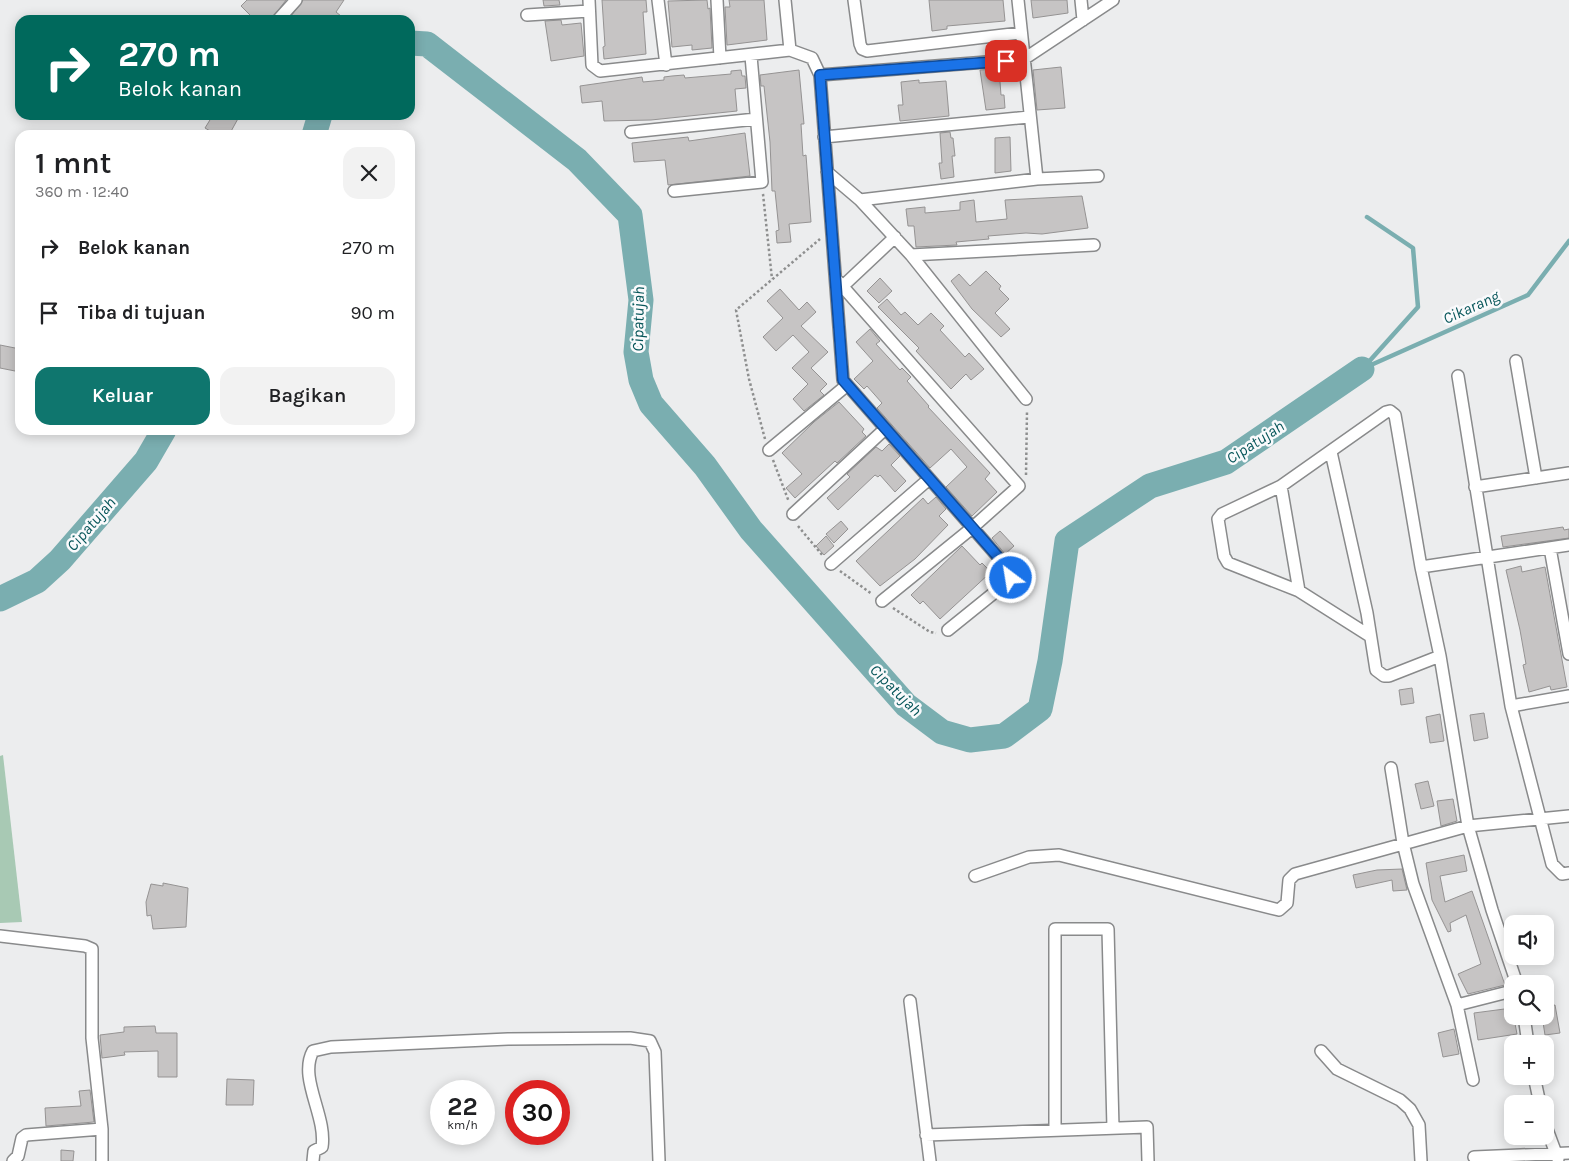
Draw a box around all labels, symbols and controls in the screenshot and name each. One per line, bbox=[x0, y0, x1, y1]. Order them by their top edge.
text: 270 m bbox=[118, 34, 221, 75]
icon: right bbox=[35, 35, 100, 100]
pin bbox=[985, 40, 1027, 82]
icon: arrive bbox=[992, 47, 1020, 75]
text: Belok kanan bbox=[118, 76, 242, 102]
text: 1 mnt bbox=[35, 145, 112, 181]
button: close bbox=[343, 147, 395, 199]
text: 360 m · 12:40 bbox=[35, 182, 129, 201]
icon: right bbox=[35, 234, 63, 262]
text: Belok kanan bbox=[78, 237, 190, 259]
text: 270 m bbox=[342, 237, 395, 259]
water label: Cipatujah bbox=[628, 286, 648, 352]
water label: Cikarang bbox=[1440, 286, 1503, 328]
icon: arrive bbox=[35, 299, 63, 327]
text: Tiba di tujuan bbox=[78, 302, 205, 324]
text: 90 m bbox=[350, 302, 395, 324]
button: Keluar bbox=[35, 367, 210, 425]
button: Bagikan bbox=[220, 367, 395, 425]
water label: Cipatujah bbox=[1222, 416, 1288, 468]
water label: Cipatujah bbox=[62, 493, 120, 555]
position arrow bbox=[984, 551, 1036, 603]
water label: Cipatujah bbox=[866, 660, 926, 720]
map controls bbox=[1504, 915, 1554, 1145]
button: sound bbox=[1504, 915, 1554, 965]
button: search bbox=[1504, 975, 1554, 1025]
button: + bbox=[1504, 1035, 1554, 1085]
speed limit sign: 30 bbox=[505, 1080, 570, 1145]
text: 22 bbox=[447, 1092, 478, 1121]
button: − bbox=[1504, 1095, 1554, 1145]
text: km/h bbox=[447, 1118, 478, 1132]

